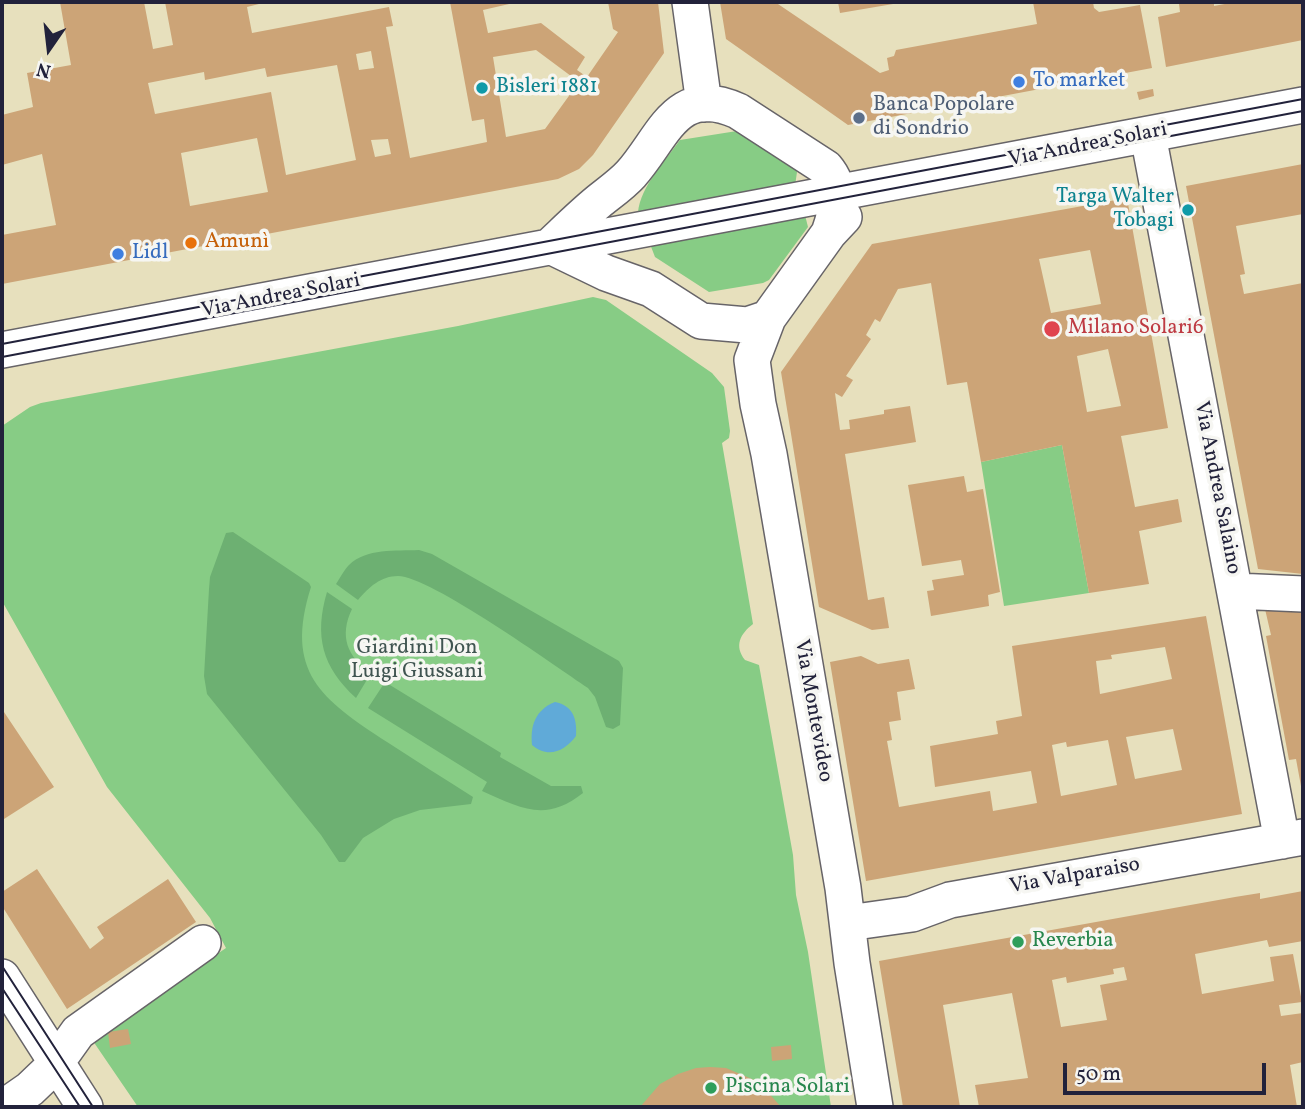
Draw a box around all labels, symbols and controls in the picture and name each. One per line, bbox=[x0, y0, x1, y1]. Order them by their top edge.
north arrow bbox=[14, 14, 84, 84]
text: N bbox=[34, 55, 54, 84]
place label: To market bbox=[1033, 69, 1125, 95]
marker: To market bbox=[1011, 74, 1027, 90]
place label: Bisleri 1881 bbox=[496, 75, 598, 101]
marker: Bisleri 1881 bbox=[474, 80, 490, 96]
place label: Banca Popolare di Sondrio bbox=[873, 93, 1015, 143]
marker: Banca Popolare di Sondrio bbox=[851, 110, 867, 126]
street label: Via Andrea Solari bbox=[1006, 118, 1170, 174]
place label: Targa Walter Tobagi bbox=[1056, 185, 1174, 235]
marker: Targa Walter Tobagi bbox=[1180, 202, 1196, 218]
place label: Amunì bbox=[205, 230, 269, 256]
marker: Amunì bbox=[183, 235, 199, 251]
place label: Lidl bbox=[132, 241, 168, 267]
marker: Lidl bbox=[110, 246, 126, 262]
street label: Via Andrea Solari bbox=[199, 269, 363, 325]
place label: Milano Solari6 bbox=[1068, 316, 1204, 342]
marker: Milano Solari6 bbox=[1042, 319, 1062, 339]
street label: Via Andrea Salaino bbox=[1187, 399, 1245, 577]
park label: Giardini Don Luigi Giussani bbox=[351, 636, 483, 686]
street label: Via Montevideo bbox=[787, 638, 837, 784]
street label: Via Valparaiso bbox=[1008, 853, 1142, 901]
place label: Reverbia bbox=[1032, 929, 1114, 955]
marker: Reverbia bbox=[1010, 934, 1026, 950]
scale bar bbox=[1067, 1050, 1270, 1094]
text: 50 m bbox=[1076, 1060, 1121, 1089]
place label: Piscina Solari bbox=[725, 1075, 850, 1101]
marker: Piscina Solari bbox=[703, 1080, 719, 1096]

